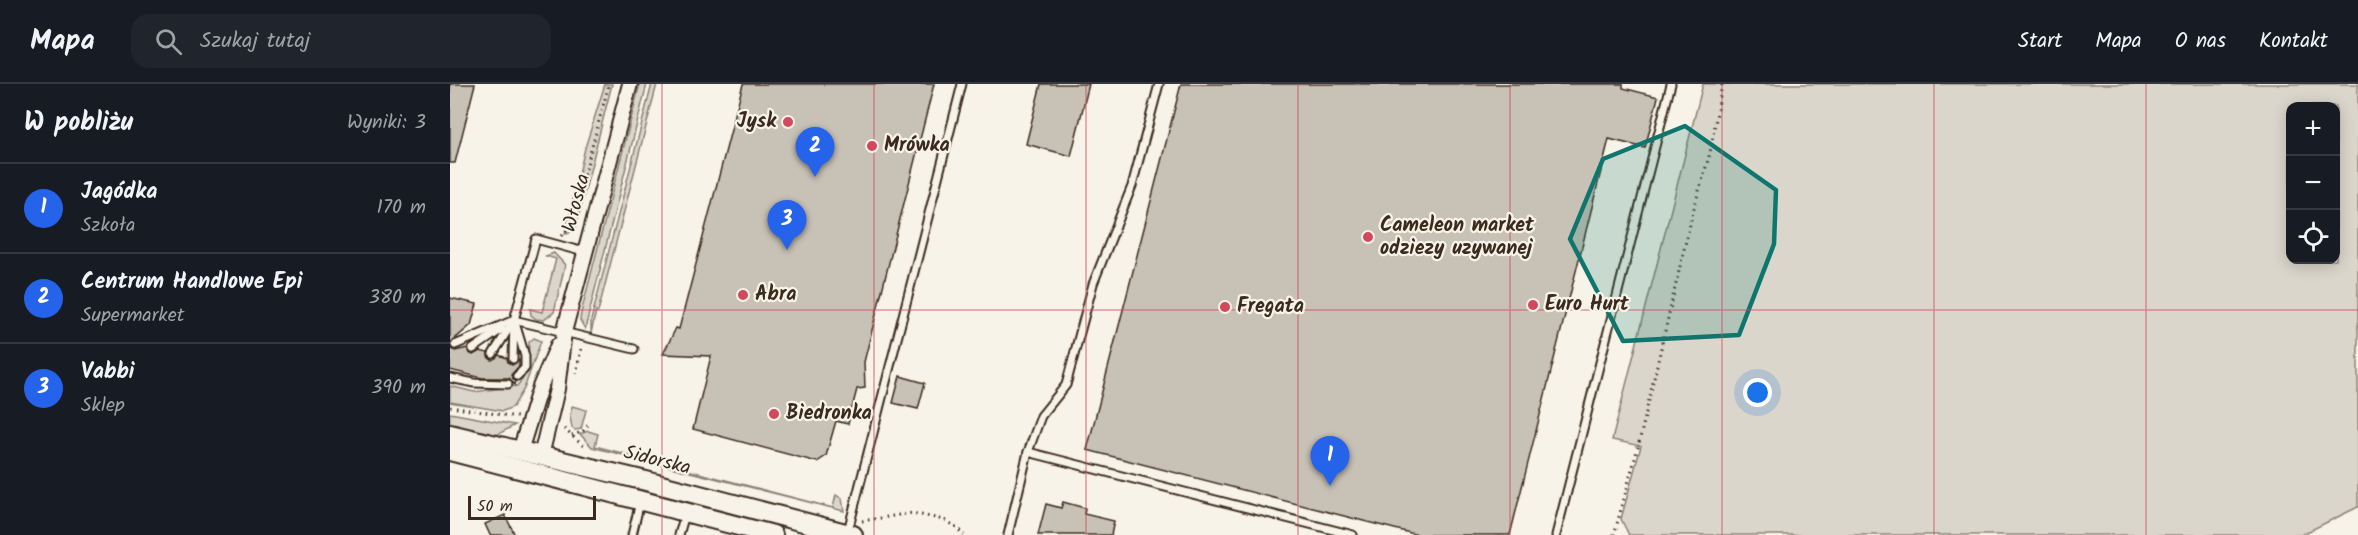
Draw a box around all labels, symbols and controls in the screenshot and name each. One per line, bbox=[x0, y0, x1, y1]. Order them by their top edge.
search box bbox=[131, 14, 551, 68]
text: Mapa bbox=[30, 19, 95, 64]
text: Szukaj tutaj bbox=[200, 24, 310, 59]
icon: search bbox=[152, 25, 185, 58]
text: Start bbox=[2018, 25, 2062, 58]
text: Mapa bbox=[2095, 25, 2142, 58]
text: O nas bbox=[2175, 25, 2226, 58]
text: Kontakt bbox=[2259, 25, 2328, 58]
text: W pobliżu bbox=[24, 102, 133, 144]
map controls bbox=[2286, 102, 2340, 264]
button: + bbox=[2286, 102, 2340, 156]
place label: Jysk bbox=[737, 106, 777, 138]
text: Wyniki: 3 bbox=[347, 107, 426, 139]
marker: Jysk bbox=[781, 115, 795, 129]
pin: 2 bbox=[796, 128, 835, 177]
place label: Mrówka bbox=[884, 130, 950, 162]
marker: Mrówka bbox=[865, 139, 879, 153]
button: − bbox=[2286, 156, 2340, 210]
street label: Włoska bbox=[554, 170, 600, 236]
text: Jagódka bbox=[81, 175, 157, 210]
text: 1 bbox=[40, 192, 47, 224]
text: 170 m bbox=[377, 192, 426, 224]
pin: 3 bbox=[768, 200, 806, 250]
text: Szkoła bbox=[81, 210, 135, 242]
place label: Cameleon market odziezy uzywanej bbox=[1380, 210, 1535, 265]
button: locate bbox=[2286, 210, 2340, 264]
marker: Cameleon market odziezy uzywanej bbox=[1361, 230, 1375, 244]
text: Centrum Handlowe Epi bbox=[81, 265, 303, 300]
place label: Abra bbox=[755, 279, 796, 311]
text: 2 bbox=[38, 282, 49, 314]
text: 380 m bbox=[369, 282, 426, 314]
marker: Abra bbox=[736, 288, 750, 302]
place label: Euro Hurt bbox=[1545, 289, 1630, 321]
place label: Fregata bbox=[1237, 291, 1304, 323]
marker: Euro Hurt bbox=[1526, 298, 1540, 312]
text: Supermarket bbox=[81, 300, 184, 332]
marker: Fregata bbox=[1218, 300, 1232, 314]
text: Vabbi bbox=[81, 355, 135, 390]
text: 3 bbox=[38, 372, 49, 404]
text: 390 m bbox=[371, 372, 426, 404]
your location bbox=[1743, 378, 1772, 407]
text: Sklep bbox=[81, 390, 124, 422]
place label: Biedronka bbox=[786, 398, 872, 430]
marker: Biedronka bbox=[767, 407, 781, 421]
pin: 1 bbox=[1310, 436, 1350, 486]
street label: Sidorska bbox=[620, 437, 694, 485]
scale bar bbox=[468, 493, 596, 520]
text: 50 m bbox=[477, 494, 513, 519]

